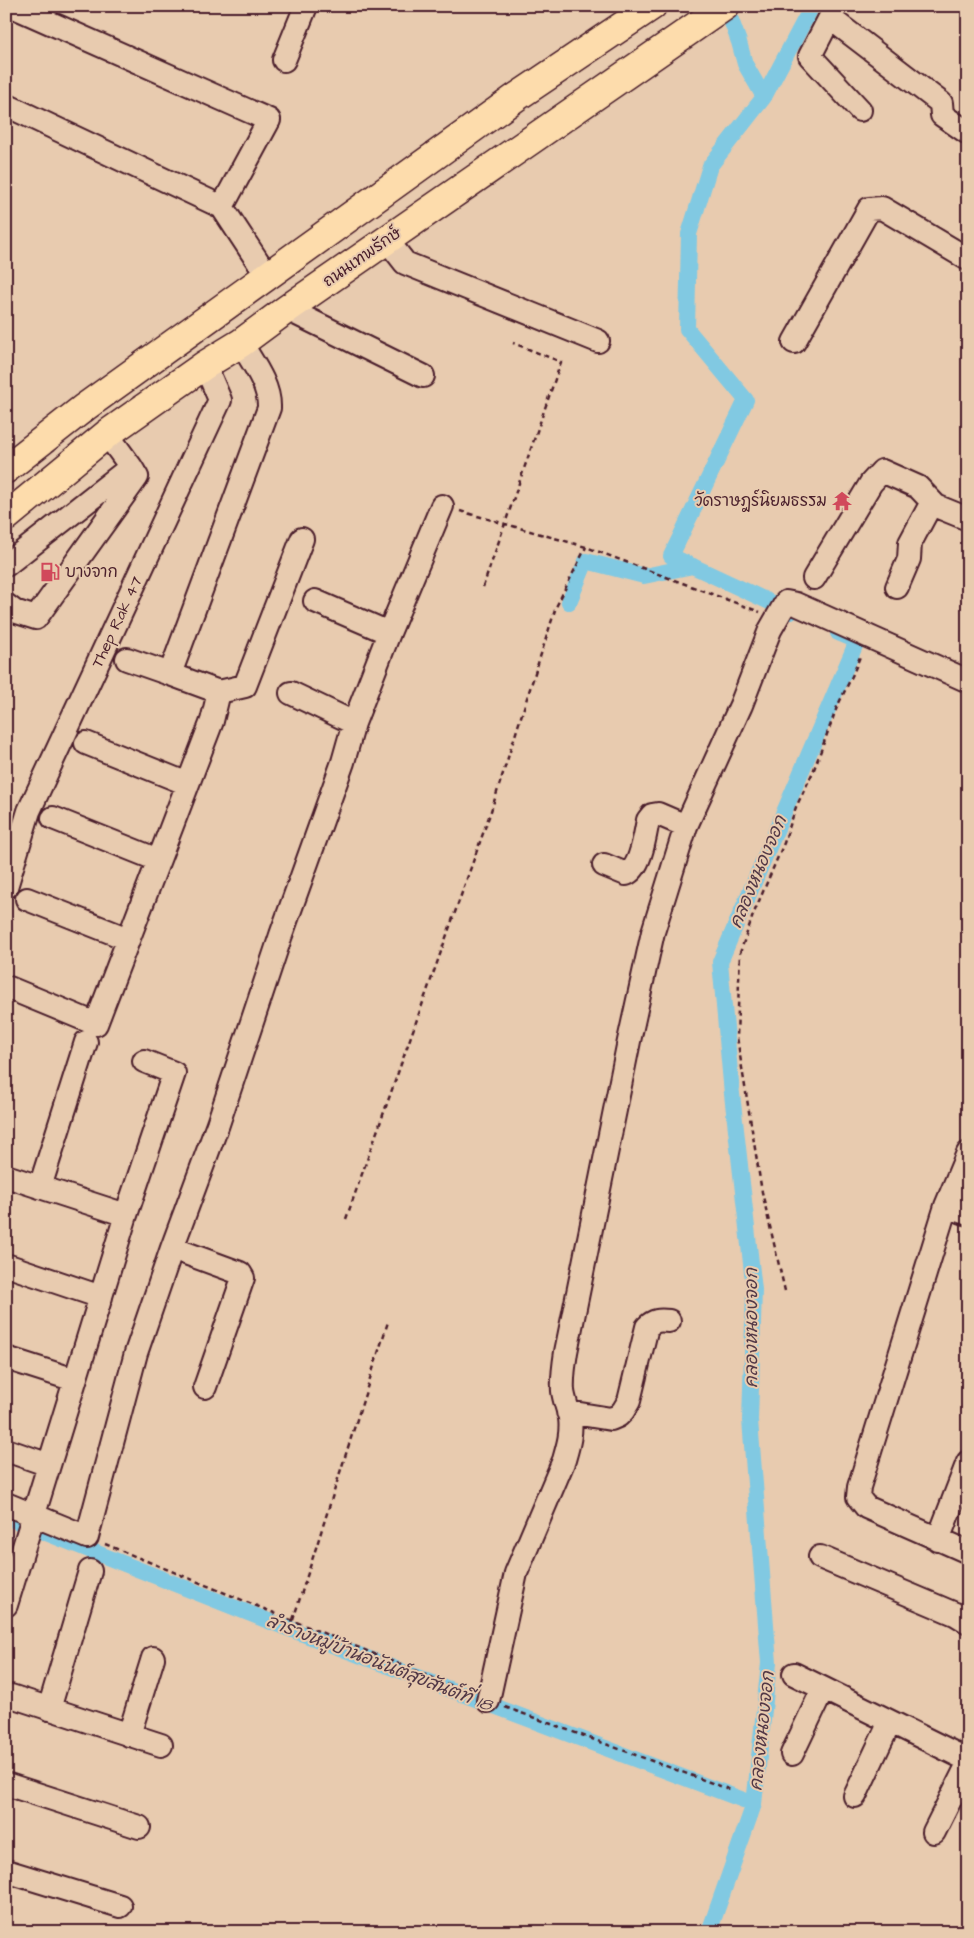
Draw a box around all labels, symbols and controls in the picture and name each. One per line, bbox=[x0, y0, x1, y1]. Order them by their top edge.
street label: ถนนเทพรักษ์ bbox=[318, 220, 407, 292]
place label: วัดราษฎร์นิยมธรรม bbox=[694, 489, 827, 512]
temple icon: วัดราษฎร์นิยมธรรม bbox=[831, 490, 853, 512]
fuel station icon: บางจาก bbox=[39, 561, 61, 583]
place label: บางจาก bbox=[65, 561, 118, 583]
street label: Thep Rak 47 bbox=[86, 573, 148, 671]
water label: คลองหนองจอก bbox=[723, 811, 793, 932]
water label: คลองหนองจอก bbox=[739, 1267, 764, 1388]
water label: ลำรางหมู่บ้านอนันต์สุขสันต์ที่ 18 bbox=[262, 1604, 499, 1718]
water label: คลองหนองจอก bbox=[743, 1669, 781, 1792]

